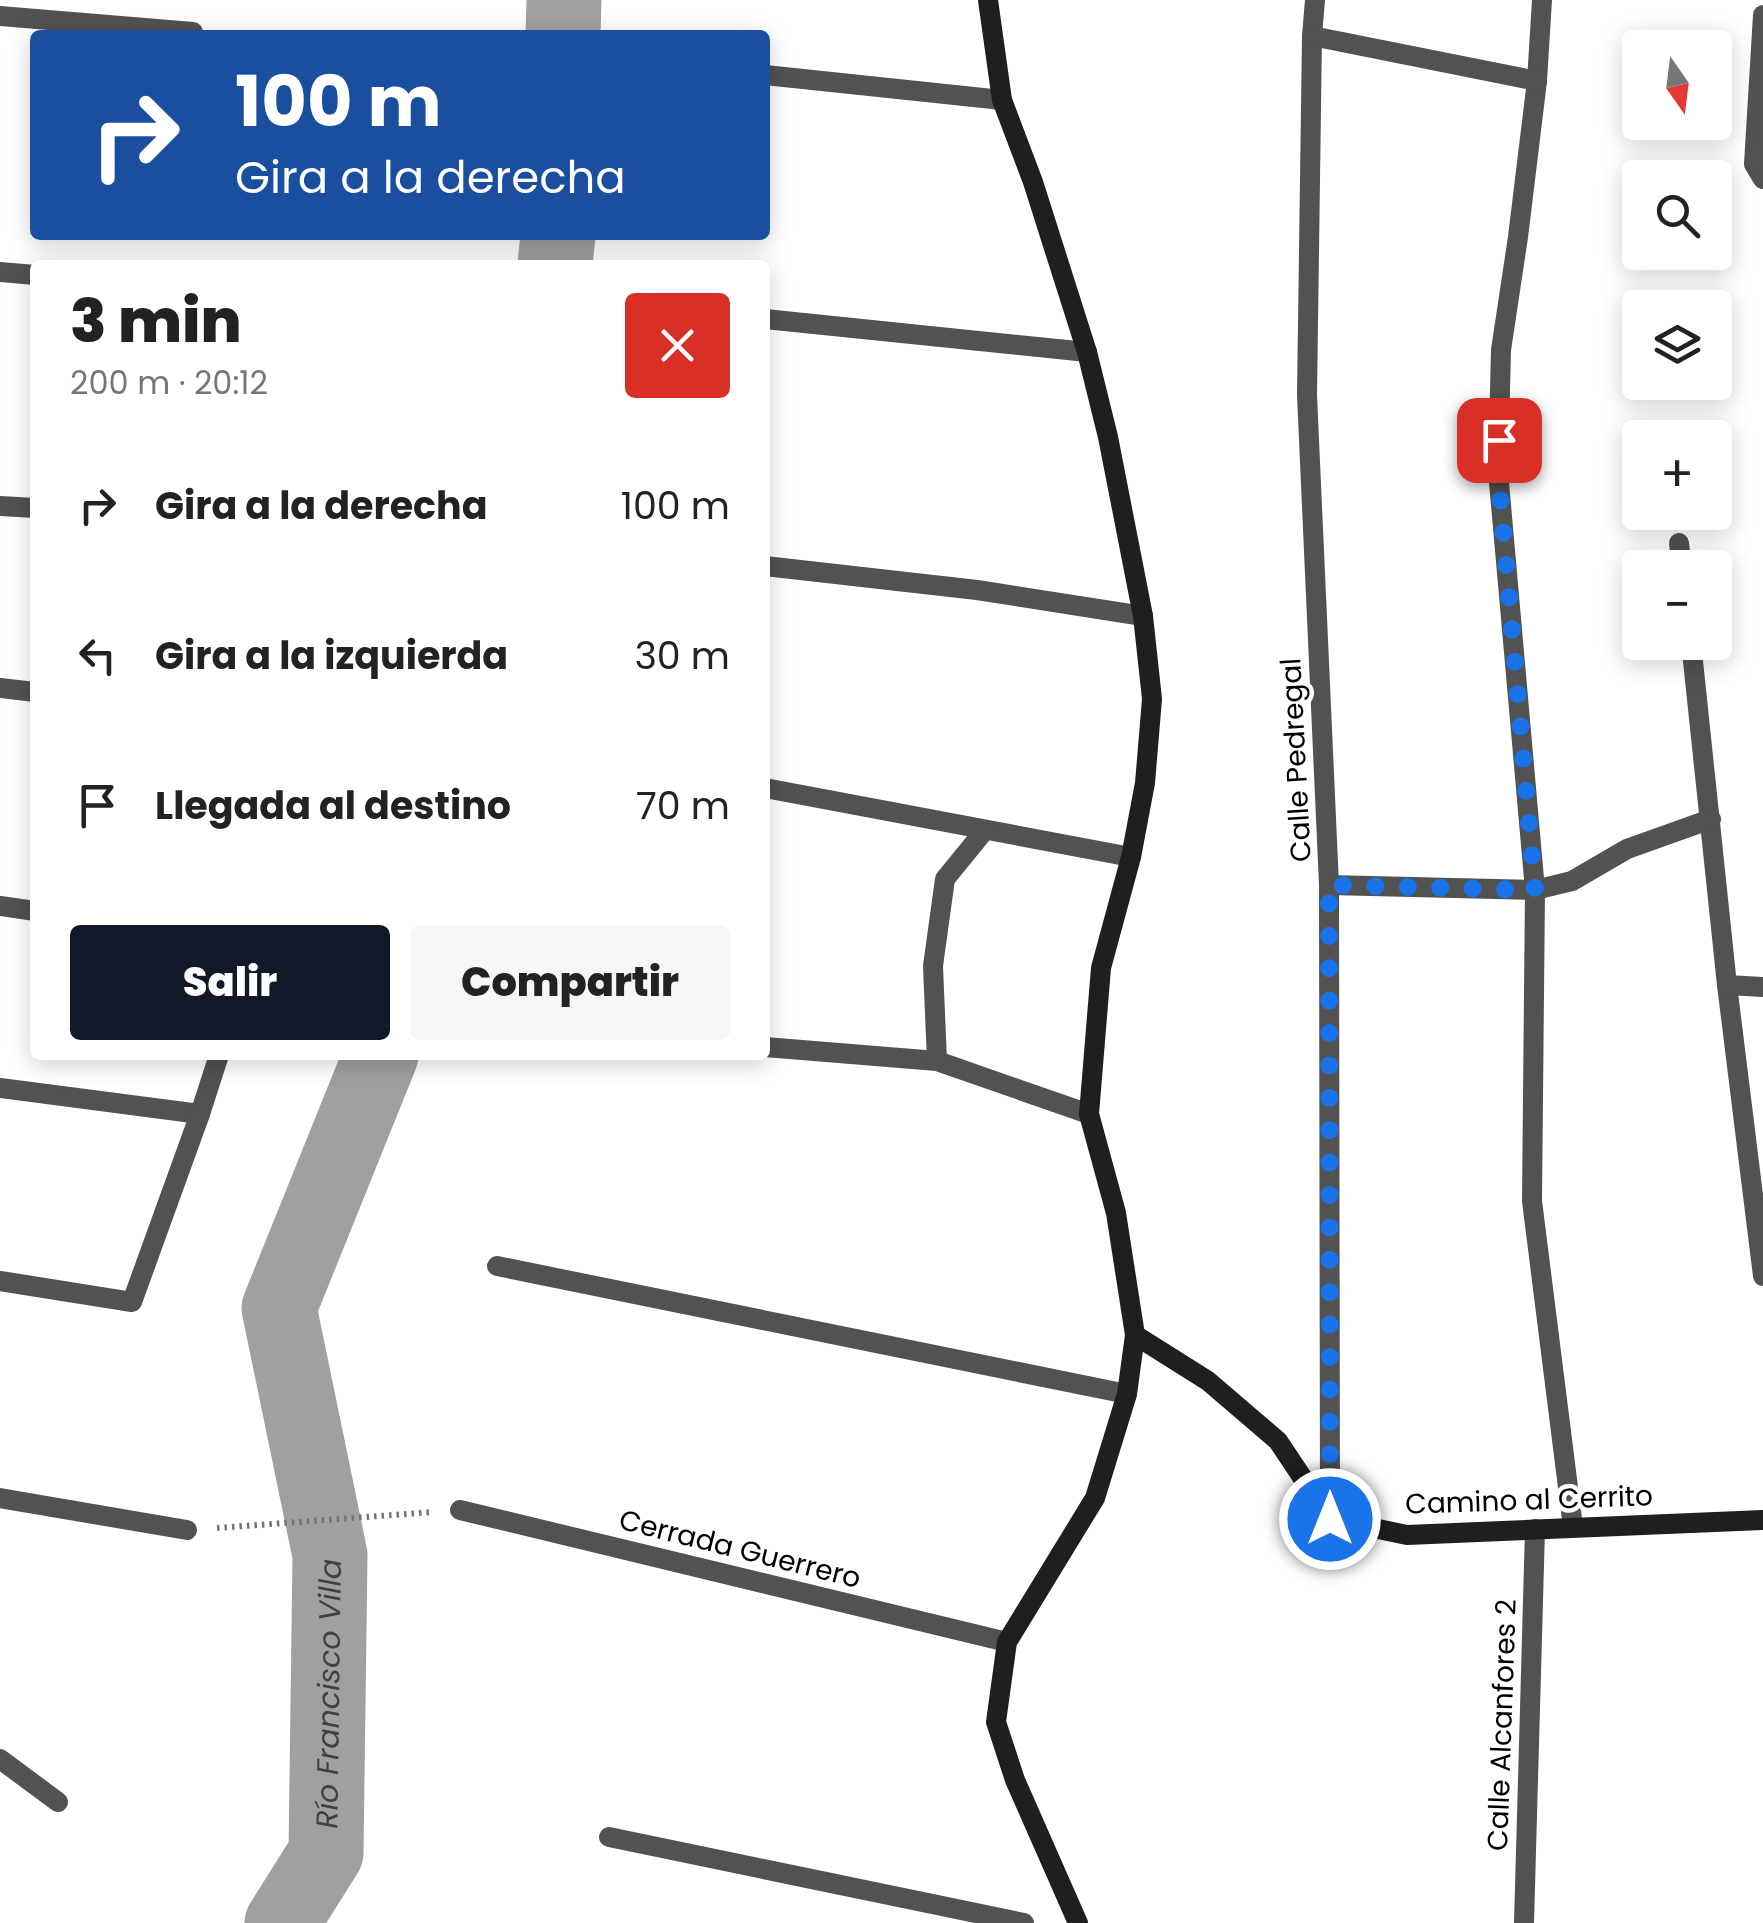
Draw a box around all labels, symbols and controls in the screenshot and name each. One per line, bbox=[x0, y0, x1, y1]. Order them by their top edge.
north arrow bbox=[1622, 30, 1732, 140]
map controls bbox=[1622, 30, 1732, 660]
text: 100 m bbox=[235, 52, 442, 151]
icon: right bbox=[70, 70, 200, 200]
text: Gira a la derecha bbox=[235, 146, 626, 209]
button: search bbox=[1622, 160, 1732, 270]
text: 3 min bbox=[70, 279, 242, 363]
button: layers bbox=[1622, 290, 1732, 400]
button: close bbox=[625, 293, 730, 398]
text: 200 m · 20:12 bbox=[70, 360, 268, 405]
pin bbox=[1457, 398, 1542, 483]
icon: arrive bbox=[1472, 413, 1527, 468]
button: + bbox=[1622, 420, 1732, 530]
icon: right bbox=[70, 478, 125, 533]
text: Gira a la derecha bbox=[155, 479, 488, 532]
text: 100 m bbox=[621, 479, 730, 532]
button: − bbox=[1622, 550, 1732, 660]
icon: left bbox=[70, 628, 125, 683]
text: Gira a la izquierda bbox=[155, 629, 508, 682]
text: 30 m bbox=[634, 629, 730, 682]
street label: Calle Pedregal bbox=[1271, 657, 1321, 863]
icon: arrive bbox=[70, 778, 125, 833]
text: Llegada al destino bbox=[155, 779, 511, 832]
text: 70 m bbox=[636, 779, 730, 832]
button: Salir bbox=[70, 925, 390, 1040]
button: Compartir bbox=[410, 925, 730, 1040]
position arrow bbox=[1278, 1467, 1382, 1571]
street label: Camino al Cerrito bbox=[1405, 1476, 1653, 1524]
street label: Cerrada Guerrero bbox=[615, 1500, 865, 1598]
water label: Río Francisco Villa bbox=[305, 1558, 351, 1829]
street label: Calle Alcanfores 2 bbox=[1478, 1598, 1526, 1852]

